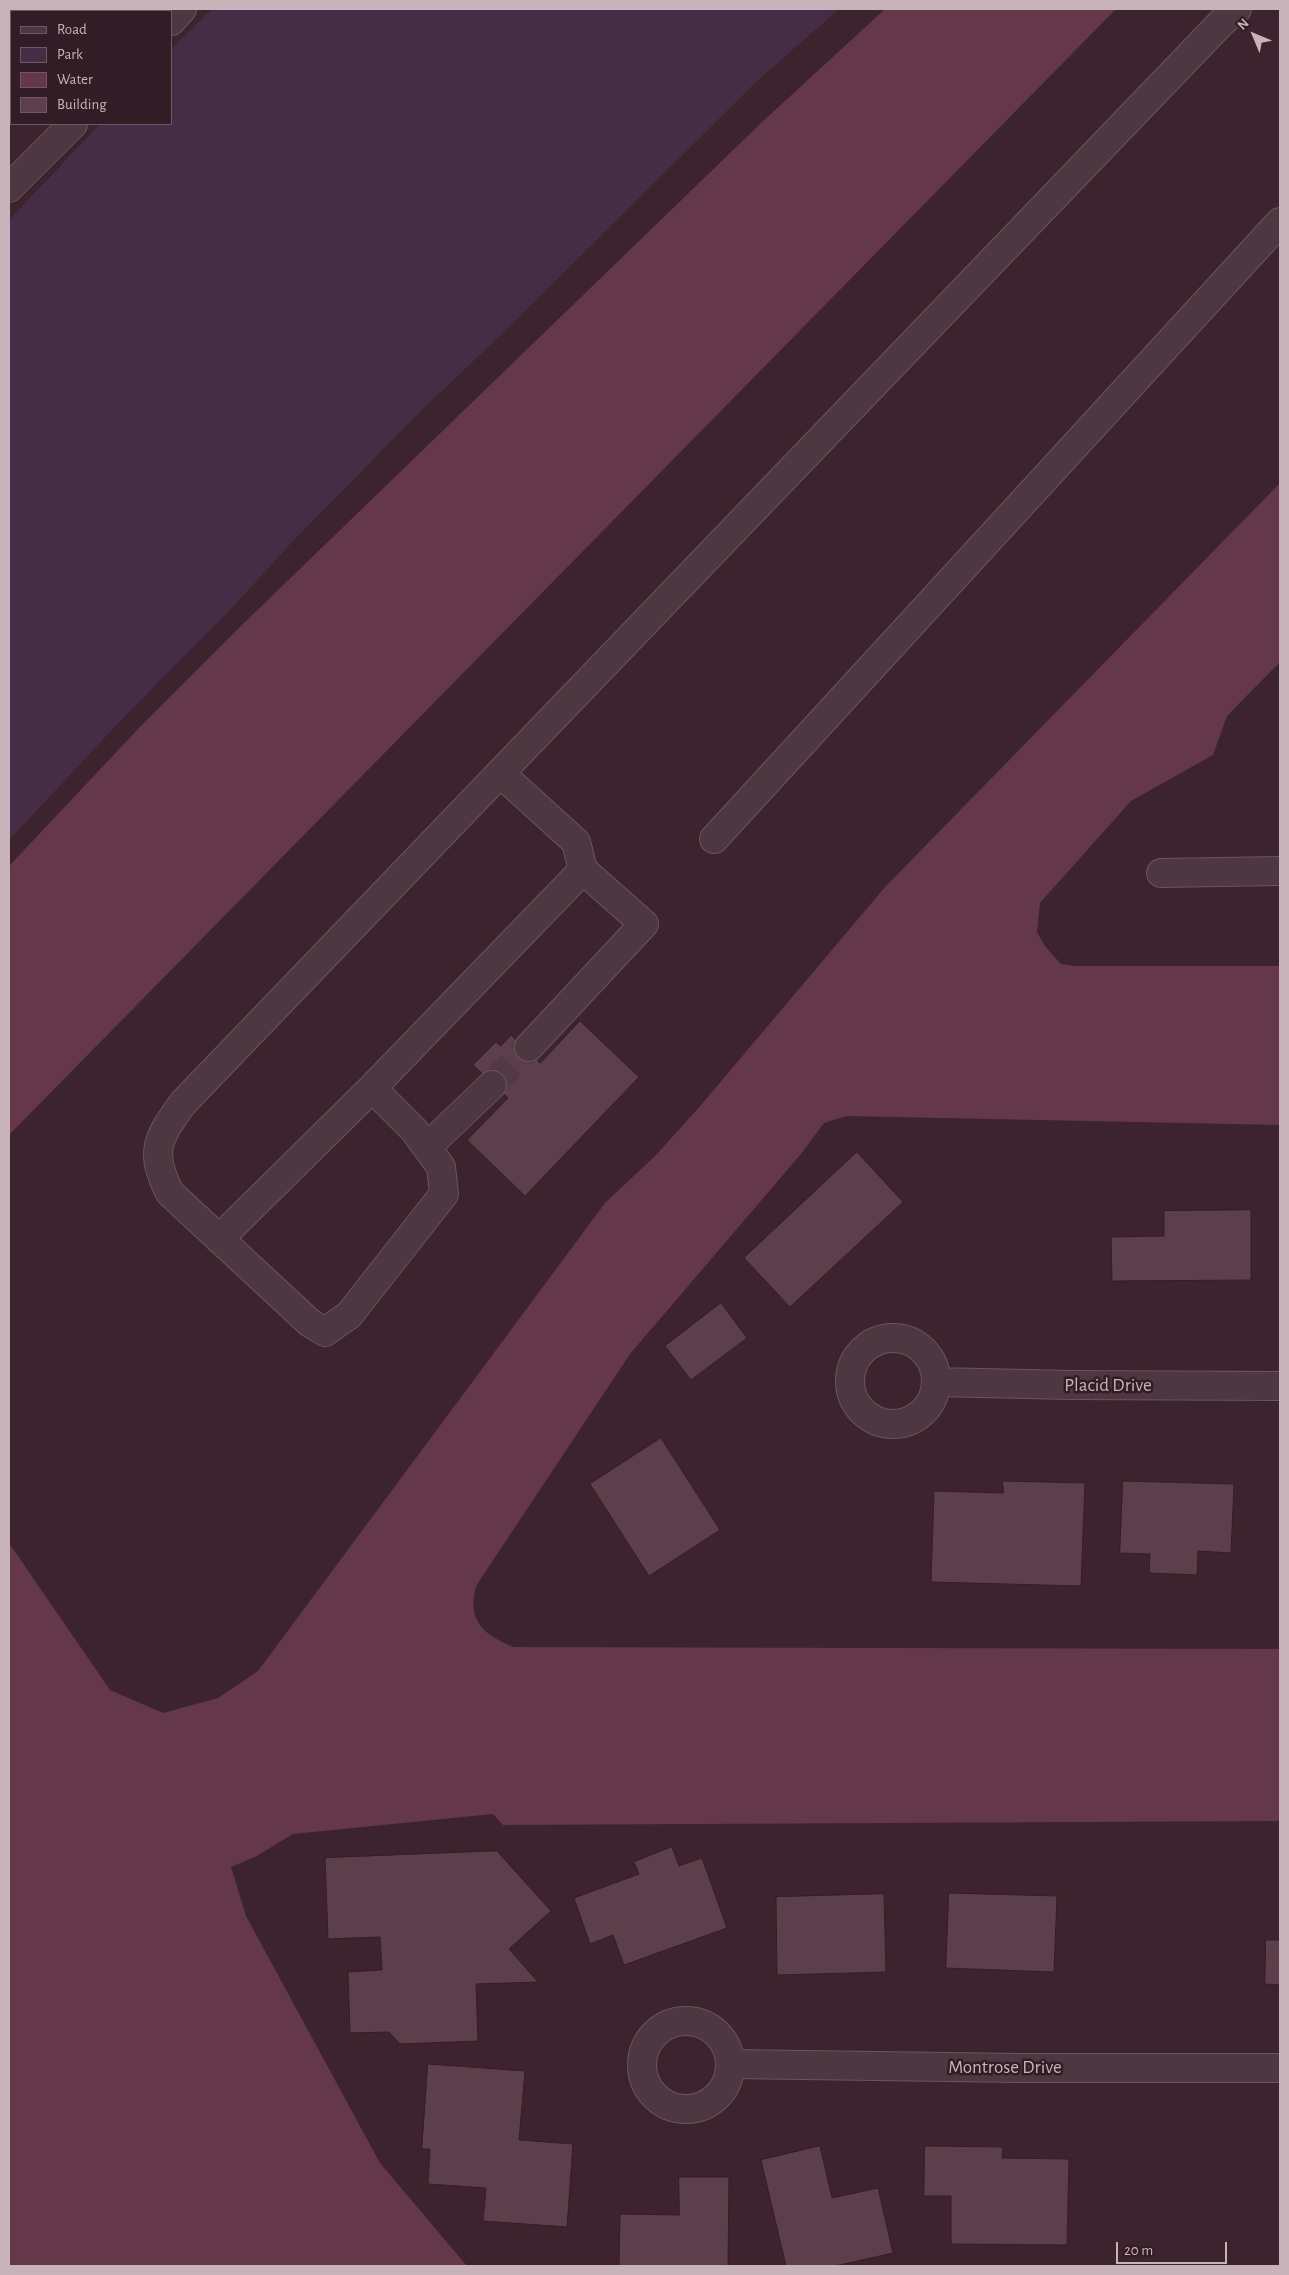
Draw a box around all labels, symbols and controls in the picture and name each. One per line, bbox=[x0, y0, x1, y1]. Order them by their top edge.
legend bbox=[10, 10, 172, 125]
north arrow bbox=[1229, 10, 1279, 60]
text: N bbox=[1235, 16, 1252, 33]
text: Road bbox=[57, 22, 87, 37]
text: Park bbox=[57, 47, 83, 62]
text: Water bbox=[57, 72, 93, 87]
text: Building bbox=[57, 97, 107, 112]
street label: Placid Drive bbox=[1064, 1374, 1152, 1396]
street label: Montrose Drive bbox=[948, 2056, 1062, 2078]
scale bar bbox=[1119, 2232, 1230, 2264]
text: 20 m bbox=[1124, 2243, 1153, 2258]

